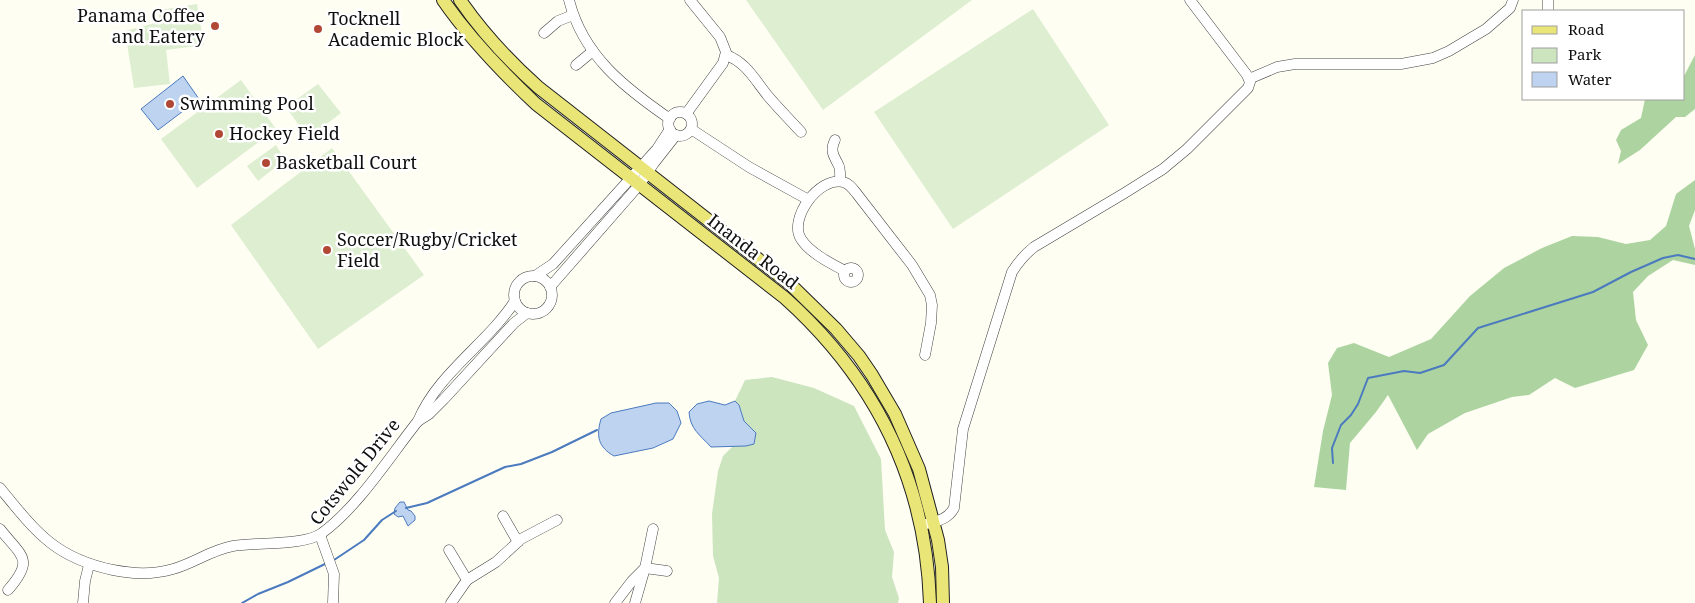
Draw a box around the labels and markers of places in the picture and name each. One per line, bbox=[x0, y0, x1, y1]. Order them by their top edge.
place label: Panama Coffee and Eatery bbox=[77, 3, 206, 48]
place label: Tocknell Academic Block bbox=[328, 6, 464, 51]
marker: Panama Coffee and Eatery bbox=[209, 20, 221, 32]
marker: Tocknell Academic Block bbox=[312, 23, 324, 35]
place label: Swimming Pool bbox=[180, 91, 314, 115]
marker: Swimming Pool bbox=[164, 98, 176, 110]
place label: Hockey Field bbox=[229, 121, 340, 145]
marker: Hockey Field bbox=[213, 128, 225, 140]
place label: Basketball Court bbox=[276, 150, 417, 174]
marker: Basketball Court bbox=[260, 157, 272, 169]
place label: Soccer/Rugby/Cricket Field bbox=[337, 227, 517, 272]
marker: Soccer/Rugby/Cricket Field bbox=[321, 244, 333, 256]

